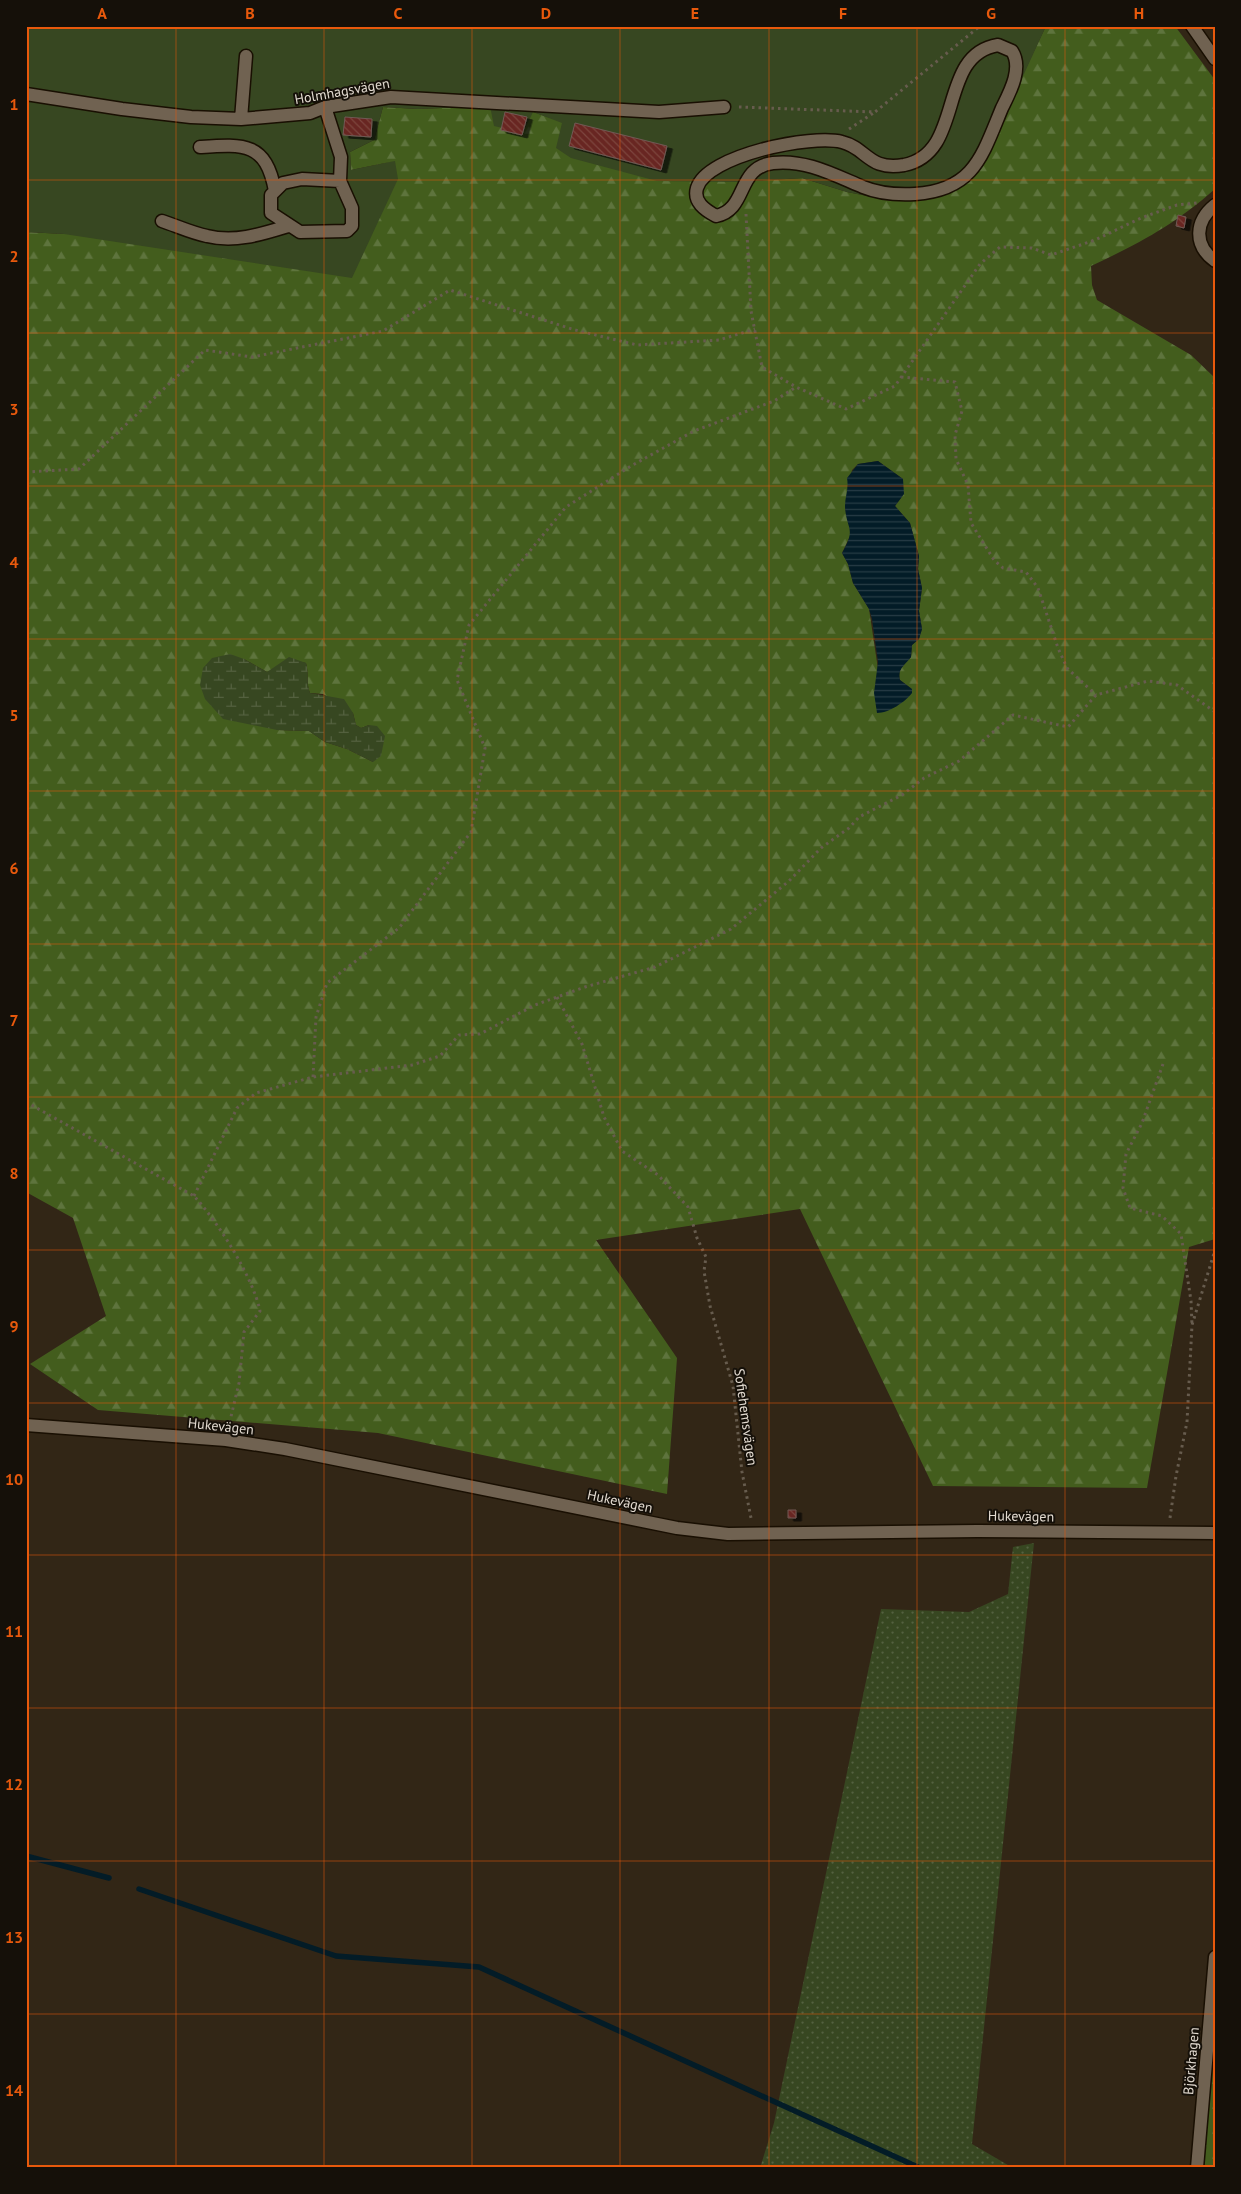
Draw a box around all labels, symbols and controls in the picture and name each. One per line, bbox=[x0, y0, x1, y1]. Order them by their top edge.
text: A bbox=[97, 3, 107, 23]
text: B bbox=[245, 3, 255, 23]
text: C bbox=[394, 3, 403, 23]
text: D bbox=[541, 3, 551, 23]
text: E bbox=[691, 3, 699, 23]
text: F bbox=[839, 3, 847, 23]
text: G bbox=[986, 3, 996, 23]
text: H bbox=[1134, 3, 1144, 23]
street label: Holmhagsvägen bbox=[293, 74, 391, 108]
text: 1 bbox=[9, 94, 19, 114]
text: 2 bbox=[9, 246, 19, 266]
text: 3 bbox=[9, 399, 19, 419]
text: 4 bbox=[9, 552, 19, 572]
text: 5 bbox=[9, 705, 19, 725]
text: 6 bbox=[9, 858, 19, 878]
text: 7 bbox=[9, 1010, 19, 1030]
text: 8 bbox=[9, 1163, 19, 1183]
text: 9 bbox=[9, 1316, 19, 1336]
street label: Sofiehemsvägen bbox=[730, 1367, 762, 1467]
street label: Hukevägen bbox=[187, 1414, 255, 1438]
text: 10 bbox=[5, 1469, 23, 1489]
street label: Hukevägen bbox=[586, 1485, 654, 1517]
street label: Hukevägen bbox=[988, 1506, 1054, 1526]
text: 11 bbox=[5, 1621, 23, 1641]
text: 12 bbox=[5, 1774, 23, 1794]
text: 13 bbox=[5, 1927, 23, 1947]
street label: Björkhagen bbox=[1179, 2026, 1203, 2096]
text: 14 bbox=[5, 2080, 23, 2100]

